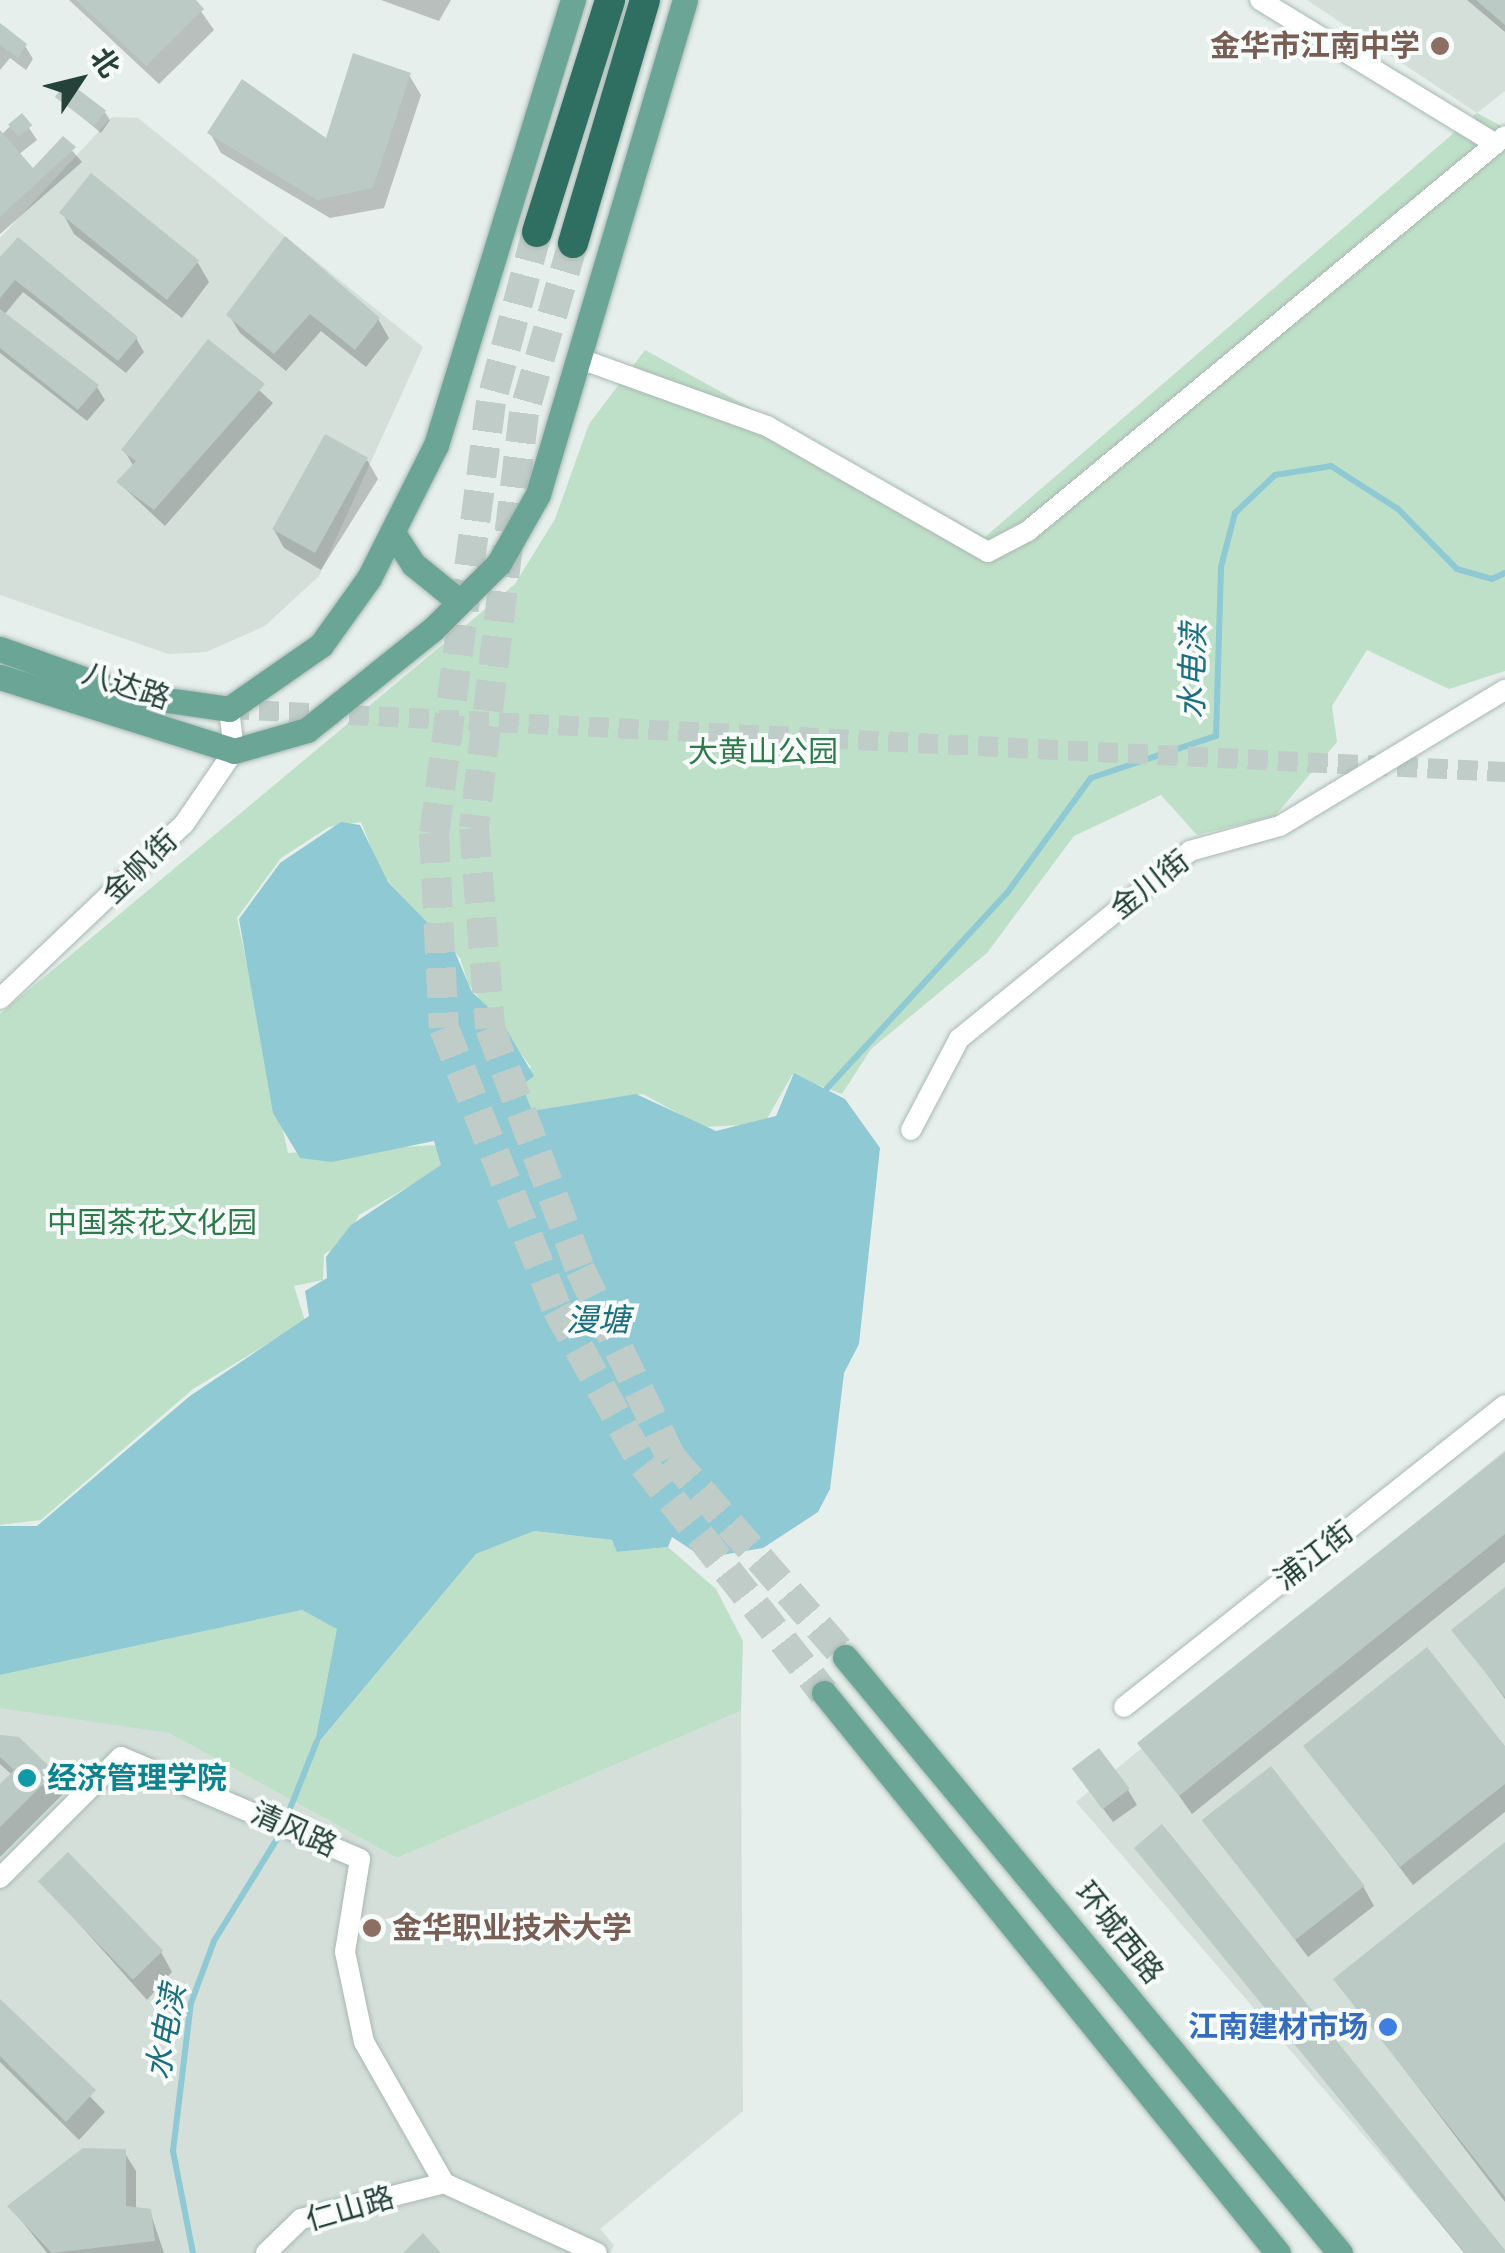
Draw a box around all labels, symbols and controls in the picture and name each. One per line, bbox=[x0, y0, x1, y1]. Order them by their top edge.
place label: 金华市江南中学 bbox=[1210, 28, 1420, 64]
north arrow bbox=[30, 30, 130, 130]
marker: 金华市江南中学 bbox=[1429, 35, 1451, 57]
text: 北 bbox=[83, 42, 127, 83]
water label: 水电渎 bbox=[1173, 623, 1213, 719]
street label: 八达路 bbox=[78, 655, 174, 717]
park label: 大黄山公园 bbox=[688, 734, 838, 770]
street label: 金帆街 bbox=[95, 823, 185, 911]
street label: 金川街 bbox=[1103, 843, 1197, 927]
park label: 中国茶花文化园 bbox=[47, 1205, 257, 1241]
water label: 漫塘 bbox=[566, 1301, 630, 1339]
street label: 浦江街 bbox=[1267, 1514, 1361, 1598]
place label: 经济管理学院 bbox=[47, 1760, 227, 1796]
marker: 经济管理学院 bbox=[16, 1767, 38, 1789]
street label: 清风路 bbox=[246, 1795, 342, 1865]
street label: 环城西路 bbox=[1067, 1875, 1171, 1991]
place label: 金华职业技术大学 bbox=[392, 1910, 632, 1946]
marker: 金华职业技术大学 bbox=[361, 1917, 383, 1939]
water label: 水电渎 bbox=[139, 1981, 193, 2083]
place label: 江南建材市场 bbox=[1188, 2009, 1368, 2045]
marker: 江南建材市场 bbox=[1377, 2016, 1399, 2038]
street label: 仁山路 bbox=[302, 2179, 398, 2239]

